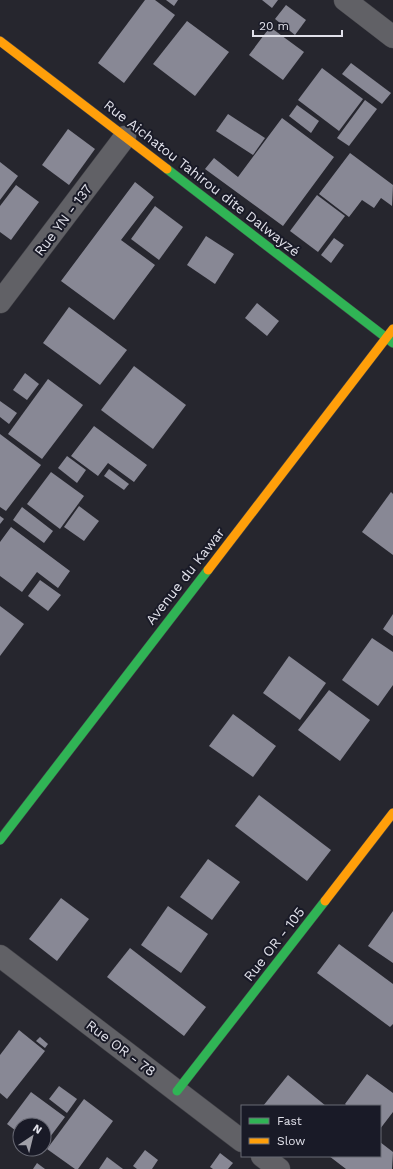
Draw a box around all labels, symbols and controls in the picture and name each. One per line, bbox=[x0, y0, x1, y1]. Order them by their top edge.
scale bar bbox=[253, 12, 342, 38]
text: 20 m bbox=[259, 19, 289, 33]
street label: Rue Aichatou Tahirou dite Dalwayzé bbox=[101, 97, 303, 259]
street label: Rue YN - 137 bbox=[31, 181, 95, 259]
street label: Avenue du Kawar bbox=[142, 524, 228, 628]
street label: Rue OR - 105 bbox=[240, 904, 308, 984]
street label: Rue OR - 78 bbox=[83, 1017, 159, 1079]
legend bbox=[241, 1105, 381, 1157]
text: Fast bbox=[277, 1114, 302, 1128]
north arrow bbox=[12, 1117, 52, 1157]
text: N bbox=[30, 1122, 45, 1137]
text: Slow bbox=[277, 1134, 305, 1148]

